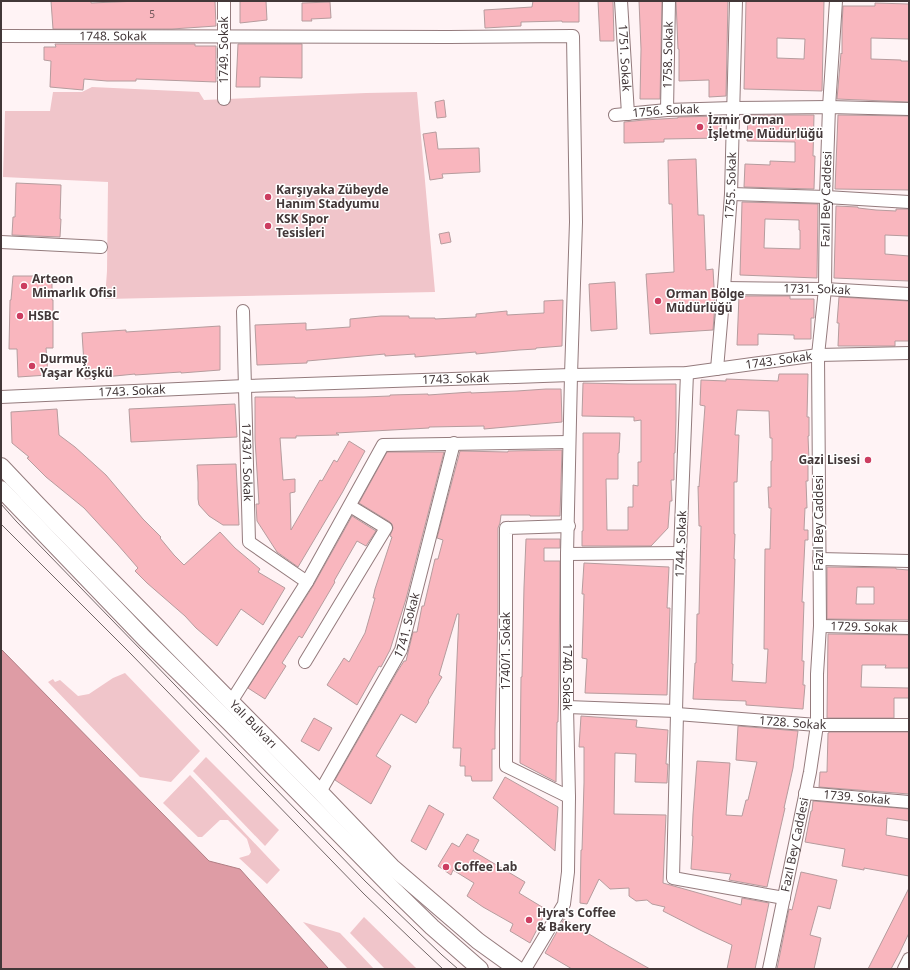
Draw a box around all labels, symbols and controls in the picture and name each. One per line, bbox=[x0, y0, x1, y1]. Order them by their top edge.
house number: 5 bbox=[149, 7, 155, 21]
street label: 1749. Sokak bbox=[215, 16, 232, 84]
street label: 1758. Sokak bbox=[658, 21, 677, 89]
street label: 1751. Sokak bbox=[614, 24, 636, 93]
street label: 1748. Sokak bbox=[79, 27, 147, 44]
street label: 1756. Sokak bbox=[631, 100, 700, 121]
place label: İzmir Orman İşletme Müdürlüğü bbox=[708, 111, 823, 142]
marker: İzmir Orman İşletme Müdürlüğü bbox=[695, 122, 705, 132]
street label: 1755. Sokak bbox=[720, 151, 740, 220]
street label: Fazıl Bey Caddesi bbox=[816, 151, 836, 247]
place label: Karşıyaka Zübeyde Hanım Stadyumu bbox=[276, 181, 389, 212]
marker: Karşıyaka Zübeyde Hanım Stadyumu bbox=[263, 192, 273, 202]
place label: KSK Spor Tesisleri bbox=[276, 210, 329, 241]
marker: KSK Spor Tesisleri bbox=[263, 221, 273, 231]
place label: Arteon Mimarlık Ofisi bbox=[32, 270, 116, 301]
street label: 1731. Sokak bbox=[783, 280, 852, 299]
marker: Arteon Mimarlık Ofisi bbox=[19, 281, 29, 291]
place label: Orman Bölge Müdürlüğü bbox=[666, 285, 744, 316]
marker: Orman Bölge Müdürlüğü bbox=[653, 296, 663, 306]
place label: HSBC bbox=[28, 307, 60, 324]
marker: HSBC bbox=[15, 311, 25, 321]
street label: 1743. Sokak bbox=[744, 347, 814, 373]
place label: Durmuş Yaşar Köşkü bbox=[40, 350, 113, 381]
marker: Durmuş Yaşar Köşkü bbox=[27, 361, 37, 371]
street label: 1743. Sokak bbox=[422, 369, 490, 388]
street label: 1743. Sokak bbox=[98, 381, 166, 401]
street label: 1743/1. Sokak bbox=[238, 422, 257, 502]
place label: Gazi Lisesi bbox=[798, 451, 860, 468]
marker: Gazi Lisesi bbox=[863, 455, 873, 465]
street label: Fazıl Bey Caddesi bbox=[810, 475, 827, 571]
street label: 1744. Sokak bbox=[671, 510, 690, 578]
street label: 1741. Sokak bbox=[389, 590, 424, 661]
street label: 1740/1. Sokak bbox=[497, 611, 514, 690]
street label: 1729. Sokak bbox=[830, 617, 898, 636]
street label: 1740. Sokak bbox=[559, 643, 576, 711]
street label: Yalı Bulvarı bbox=[226, 696, 281, 752]
street label: 1728. Sokak bbox=[758, 711, 827, 733]
street label: 1739. Sokak bbox=[823, 786, 892, 808]
street label: Fazıl Bey Caddesi bbox=[776, 796, 813, 893]
place label: Coffee Lab bbox=[454, 858, 518, 875]
marker: Coffee Lab bbox=[441, 862, 451, 872]
place label: Hyra's Coffee & Bakery bbox=[537, 904, 616, 935]
marker: Hyra's Coffee & Bakery bbox=[524, 915, 534, 925]

